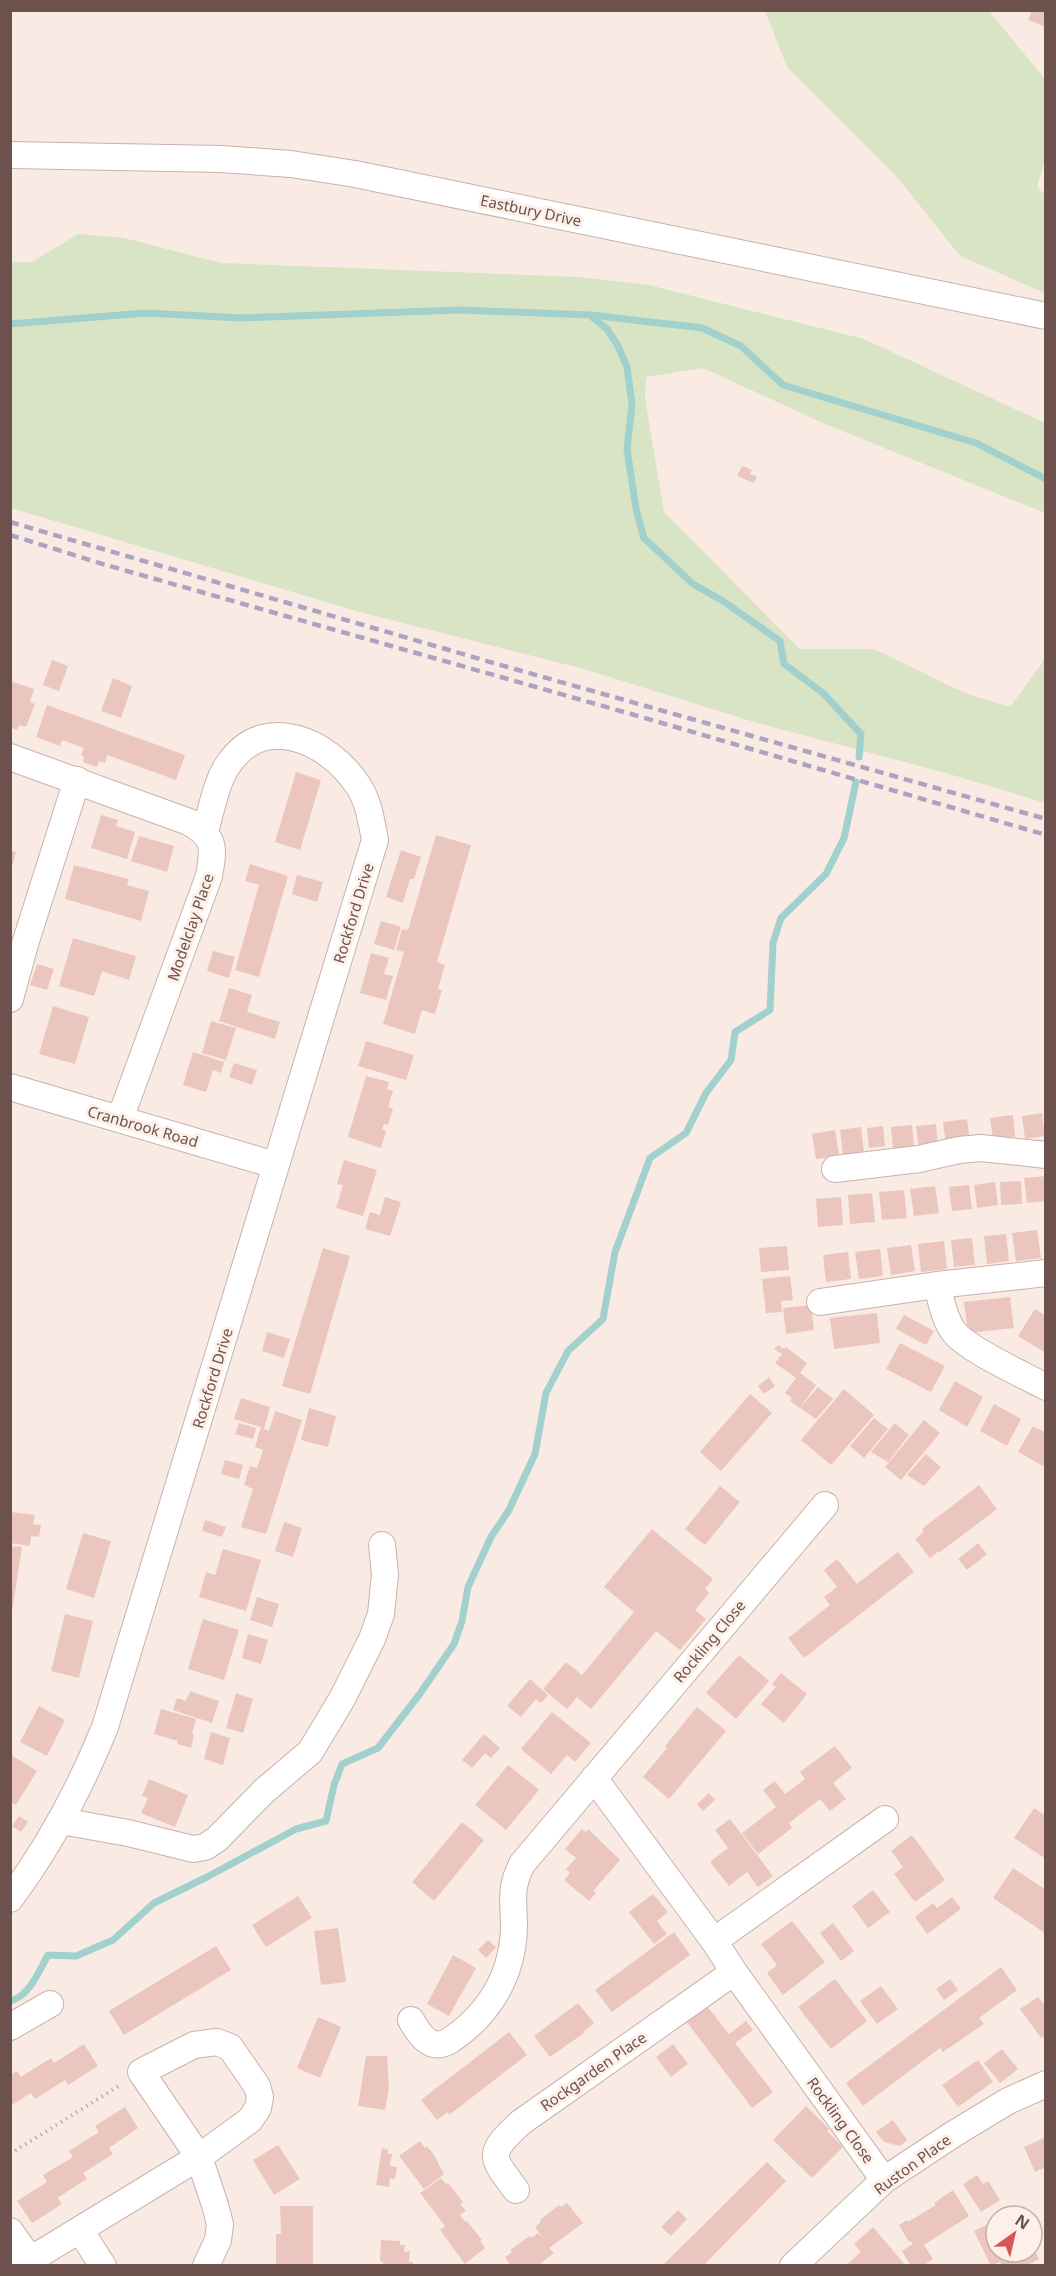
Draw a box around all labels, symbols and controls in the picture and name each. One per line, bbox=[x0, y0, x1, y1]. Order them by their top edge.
street label: Eastbury Drive bbox=[479, 190, 583, 230]
street label: Rockford Drive bbox=[328, 860, 378, 966]
street label: Modelclay Place bbox=[162, 871, 218, 983]
street label: Cranbrook Road bbox=[85, 1101, 201, 1151]
street label: Rockford Drive bbox=[187, 1325, 237, 1431]
street label: Rockling Close bbox=[669, 1596, 749, 1686]
street label: Rockgarden Place bbox=[536, 2027, 650, 2115]
street label: Rockling Close bbox=[803, 2073, 879, 2167]
street label: Ruston Place bbox=[870, 2129, 954, 2199]
north arrow bbox=[984, 2204, 1044, 2264]
text: N bbox=[1011, 2209, 1034, 2234]

